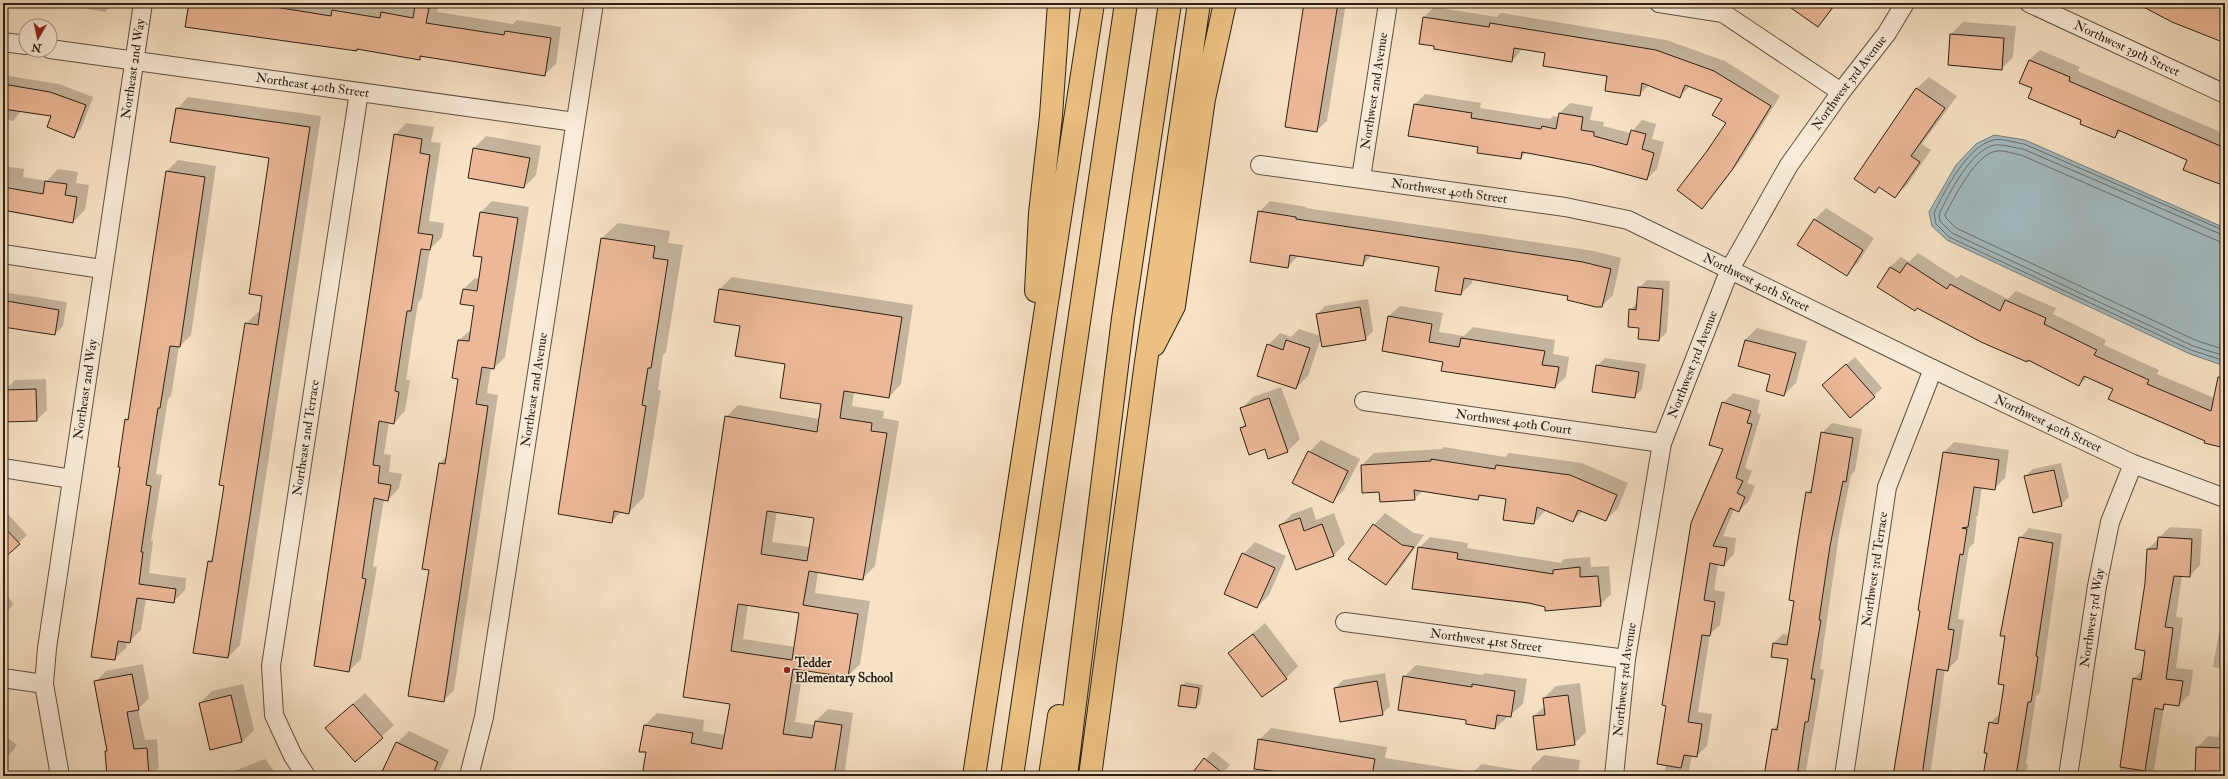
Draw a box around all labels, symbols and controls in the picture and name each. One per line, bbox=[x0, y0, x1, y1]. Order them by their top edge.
street label: Northeast 2nd Way bbox=[118, 17, 150, 120]
street label: Northwest 39th Street bbox=[2071, 17, 2182, 80]
north arrow bbox=[18, 18, 58, 58]
street label: Northwest 2nd Avenue bbox=[1357, 31, 1391, 151]
street label: Northwest 3rd Avenue bbox=[1808, 32, 1891, 133]
text: N bbox=[30, 40, 43, 55]
street label: Northeast 40th Street bbox=[255, 70, 370, 101]
street label: Northwest 40th Street bbox=[1390, 175, 1508, 207]
street label: Northwest 40th Street bbox=[1700, 250, 1812, 316]
street label: Northwest 3rd Avenue bbox=[1664, 308, 1721, 421]
street label: Northeast 2nd Avenue bbox=[518, 331, 551, 448]
street label: Northeast 2nd Way bbox=[70, 338, 102, 441]
street label: Northeast 2nd Terrace bbox=[289, 378, 323, 497]
street label: Northwest 40th Street bbox=[1992, 391, 2104, 456]
street label: Northwest 40th Court bbox=[1454, 406, 1573, 438]
street label: Northwest 3rd Terrace bbox=[1858, 510, 1891, 628]
street label: Northwest 3rd Way bbox=[2077, 567, 2109, 669]
street label: Northwest 3rd Avenue bbox=[1610, 621, 1640, 737]
street label: Northwest 41st Street bbox=[1429, 625, 1543, 656]
place label: Tedder Elementary School bbox=[794, 655, 894, 687]
marker: Tedder Elementary School bbox=[782, 665, 792, 675]

